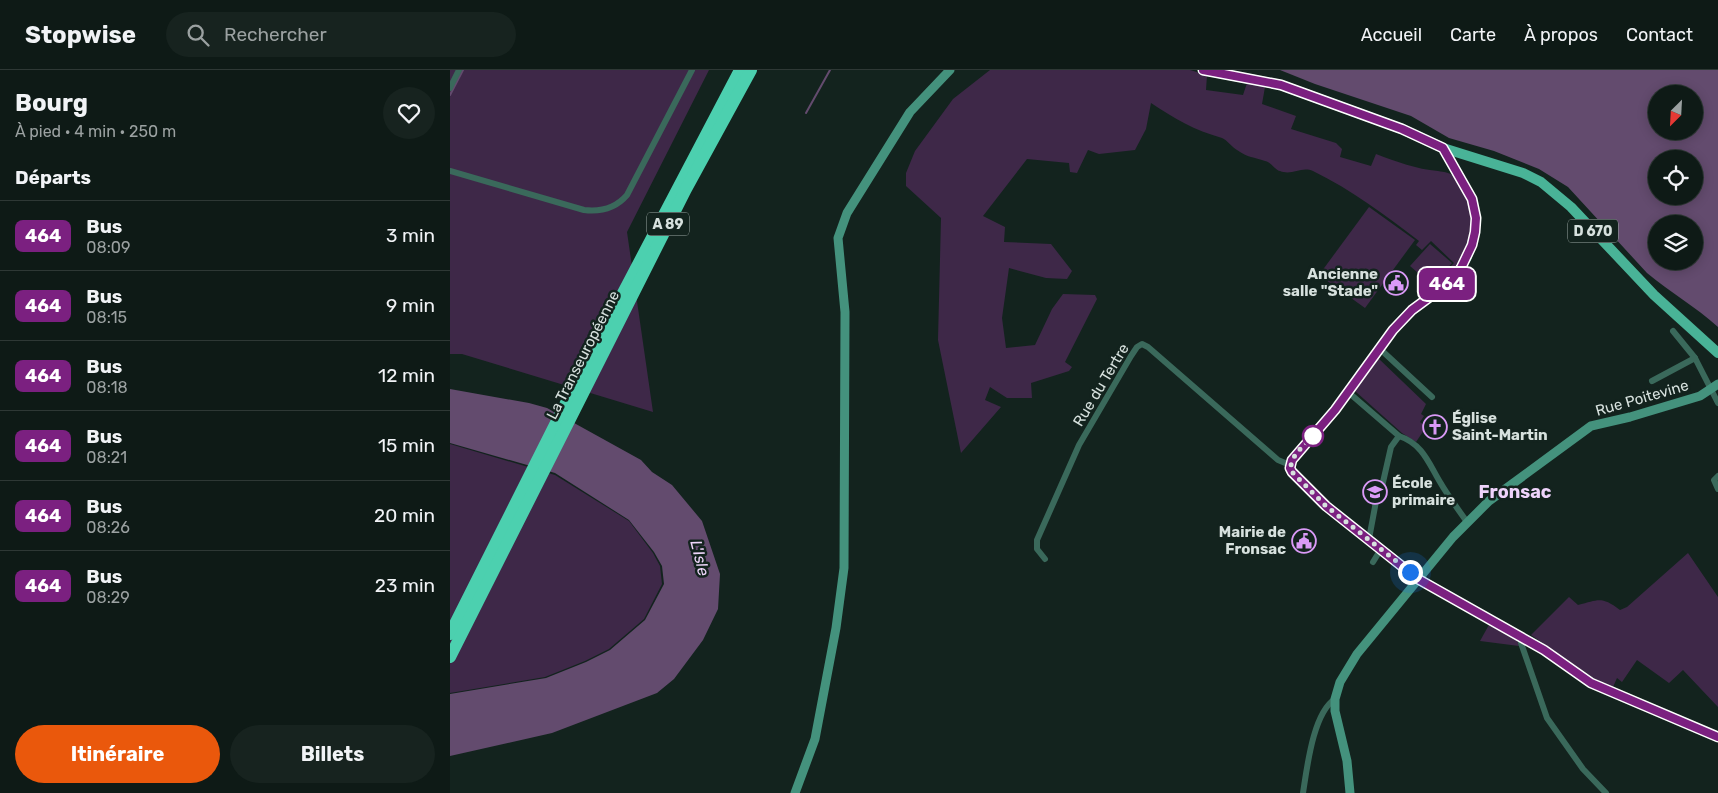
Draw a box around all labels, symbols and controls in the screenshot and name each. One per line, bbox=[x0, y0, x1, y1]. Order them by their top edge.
search box bbox=[166, 12, 516, 57]
text: Stopwise bbox=[25, 21, 136, 49]
icon: search bbox=[184, 21, 212, 49]
text: Rechercher bbox=[224, 23, 327, 46]
text: Accueil bbox=[1361, 24, 1422, 46]
text: Carte bbox=[1450, 24, 1496, 46]
text: À propos bbox=[1524, 24, 1598, 46]
text: Contact bbox=[1626, 24, 1693, 46]
north arrow bbox=[1648, 85, 1702, 140]
map controls bbox=[1648, 85, 1703, 270]
button: heart bbox=[383, 87, 435, 139]
text: Bourg bbox=[15, 89, 88, 117]
text: À pied · 4 min · 250 m bbox=[15, 122, 176, 141]
button: locate bbox=[1648, 150, 1703, 205]
text: Départs bbox=[15, 166, 91, 189]
road number: A 89 bbox=[647, 212, 689, 236]
text: Bus bbox=[86, 215, 122, 238]
button: layers bbox=[1648, 215, 1703, 270]
road number: D 670 bbox=[1568, 220, 1618, 242]
text: 3 min bbox=[386, 224, 435, 247]
text: 464 bbox=[25, 225, 61, 247]
text: 08:09 bbox=[86, 238, 130, 257]
place label: Ancienne salle "Stade" bbox=[1283, 265, 1378, 300]
line badge: 464 bbox=[1418, 268, 1476, 300]
public building icon: Ancienne salle "Stade" bbox=[1383, 270, 1409, 296]
text: 464 bbox=[1429, 273, 1465, 295]
text: Bus bbox=[86, 285, 122, 308]
street label: La Transeuropéenne bbox=[543, 288, 623, 422]
text: 9 min bbox=[386, 294, 435, 317]
text: 464 bbox=[25, 295, 61, 317]
text: 08:15 bbox=[86, 308, 127, 327]
street label: Rue du Tertre bbox=[1069, 340, 1133, 430]
text: Bus bbox=[86, 355, 122, 378]
text: 12 min bbox=[378, 364, 435, 387]
text: 464 bbox=[25, 365, 61, 387]
street label: Rue Poitevine bbox=[1593, 376, 1691, 420]
text: 08:18 bbox=[86, 378, 128, 397]
place label: Église Saint-Martin bbox=[1452, 409, 1548, 444]
church icon: Église Saint-Martin bbox=[1422, 414, 1448, 440]
text: Bus bbox=[86, 425, 122, 448]
unlabelled marker bbox=[1302, 425, 1324, 447]
text: 15 min bbox=[378, 434, 435, 457]
text: 464 bbox=[25, 435, 61, 457]
text: 08:21 bbox=[86, 448, 127, 467]
place label: École primaire bbox=[1392, 474, 1455, 509]
school or university icon: École primaire bbox=[1362, 479, 1388, 505]
district label: Fronsac bbox=[1479, 481, 1552, 503]
text: Bus bbox=[86, 495, 122, 518]
text: 20 min bbox=[374, 504, 435, 527]
text: 464 bbox=[25, 505, 61, 527]
text: 08:26 bbox=[86, 518, 130, 537]
place label: Mairie de Fronsac bbox=[1219, 523, 1286, 558]
public building icon: Mairie de Fronsac bbox=[1291, 528, 1317, 554]
water label: L'Isle bbox=[686, 538, 714, 578]
your location bbox=[1398, 560, 1423, 585]
text: Bus bbox=[86, 565, 122, 588]
text: 23 min bbox=[375, 574, 435, 597]
text: 464 bbox=[25, 575, 61, 597]
text: 08:29 bbox=[86, 588, 130, 607]
button: Itinéraire bbox=[15, 725, 220, 783]
button: Billets bbox=[230, 725, 435, 783]

